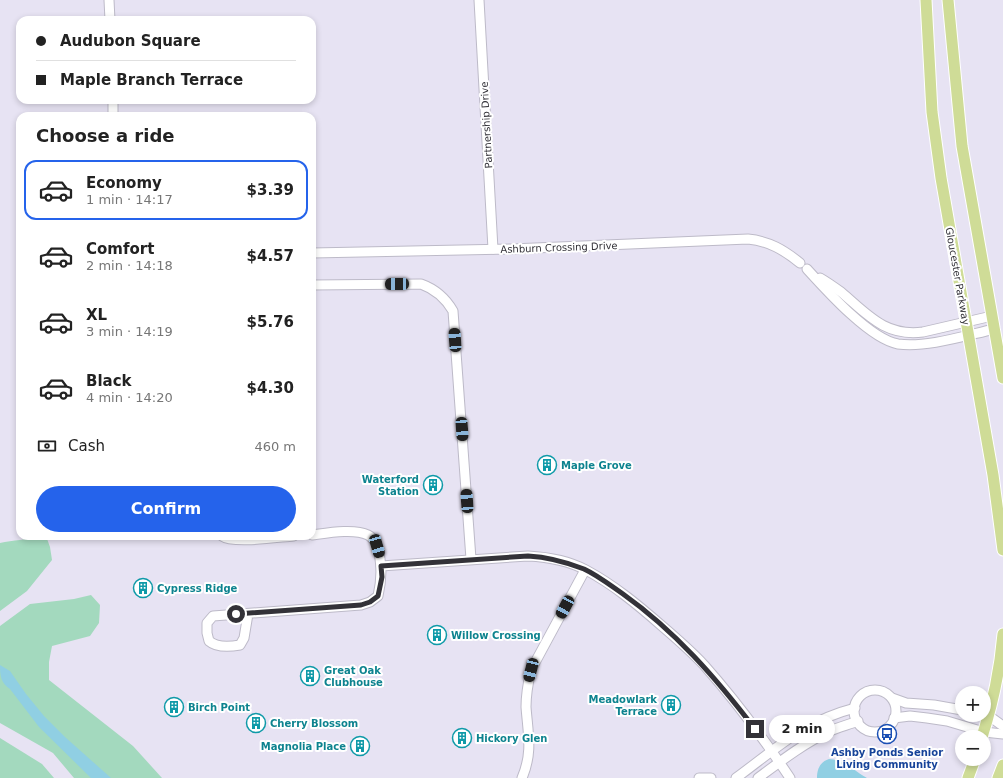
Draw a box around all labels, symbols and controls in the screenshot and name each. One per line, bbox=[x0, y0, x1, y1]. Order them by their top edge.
text: Audubon Square bbox=[60, 32, 201, 50]
text: Maple Branch Terrace bbox=[60, 71, 243, 89]
street label: Partnership Drive bbox=[479, 81, 494, 169]
text: Choose a ride bbox=[36, 125, 175, 146]
icon: car bbox=[38, 172, 74, 208]
text: Economy bbox=[86, 174, 162, 192]
text: $3.39 bbox=[247, 181, 294, 199]
text: 1 min · 14:17 bbox=[86, 192, 173, 207]
street label: Gloucester Parkway bbox=[943, 226, 972, 326]
icon: car bbox=[38, 238, 74, 274]
text: Comfort bbox=[86, 240, 154, 258]
street label: Ashburn Crossing Drive bbox=[500, 240, 618, 255]
text: $4.57 bbox=[247, 247, 294, 265]
text: 2 min · 14:18 bbox=[86, 258, 173, 273]
car bbox=[385, 278, 409, 290]
icon: car bbox=[38, 304, 74, 340]
text: XL bbox=[86, 306, 107, 324]
text: $5.76 bbox=[247, 313, 294, 331]
text: 3 min · 14:19 bbox=[86, 324, 173, 339]
car bbox=[448, 328, 462, 352]
icon: car bbox=[38, 370, 74, 406]
text: Black bbox=[86, 372, 132, 390]
text: $4.30 bbox=[247, 379, 294, 397]
text: 4 min · 14:20 bbox=[86, 390, 173, 405]
car bbox=[455, 417, 469, 441]
icon: cash bbox=[36, 435, 58, 457]
text: Cash bbox=[68, 437, 105, 455]
text: 460 m bbox=[254, 439, 296, 454]
building icon: Maple Grove bbox=[536, 454, 558, 476]
place label: Maple Grove bbox=[561, 460, 632, 471]
place label: Waterford Station bbox=[362, 474, 419, 497]
building icon: Waterford Station bbox=[422, 474, 444, 496]
button: Confirm bbox=[36, 486, 296, 532]
car bbox=[460, 489, 474, 513]
car bbox=[368, 533, 386, 559]
building icon: Cypress Ridge bbox=[132, 577, 154, 599]
place label: Cypress Ridge bbox=[157, 583, 238, 594]
car bbox=[554, 594, 576, 620]
route start bbox=[227, 605, 245, 623]
building icon: Willow Crossing bbox=[426, 624, 448, 646]
place label: Willow Crossing bbox=[451, 630, 541, 641]
car bbox=[522, 657, 540, 683]
building icon: Great Oak Clubhouse bbox=[299, 665, 321, 687]
place label: Great Oak Clubhouse bbox=[324, 665, 383, 688]
map controls bbox=[955, 686, 991, 766]
button: + bbox=[955, 686, 991, 722]
place label: Meadowlark Terrace bbox=[588, 694, 657, 717]
building icon: Meadowlark Terrace bbox=[660, 694, 682, 716]
building icon: Birch Point bbox=[163, 696, 185, 718]
place label: Birch Point bbox=[188, 702, 250, 713]
building icon: Cherry Blossom bbox=[245, 712, 267, 734]
callout: 2 min bbox=[769, 715, 835, 743]
place label: Cherry Blossom bbox=[270, 718, 358, 729]
route end bbox=[746, 720, 764, 738]
text: 2 min bbox=[782, 721, 822, 736]
bus stop icon: Ashby Ponds Senior Living Community bbox=[876, 723, 898, 745]
building icon: Hickory Glen bbox=[451, 727, 473, 749]
button: − bbox=[955, 730, 991, 766]
place label: Hickory Glen bbox=[476, 733, 547, 744]
building icon: Magnolia Place bbox=[349, 735, 371, 757]
place label: Magnolia Place bbox=[261, 741, 346, 752]
place label: Ashby Ponds Senior Living Community bbox=[831, 747, 943, 770]

